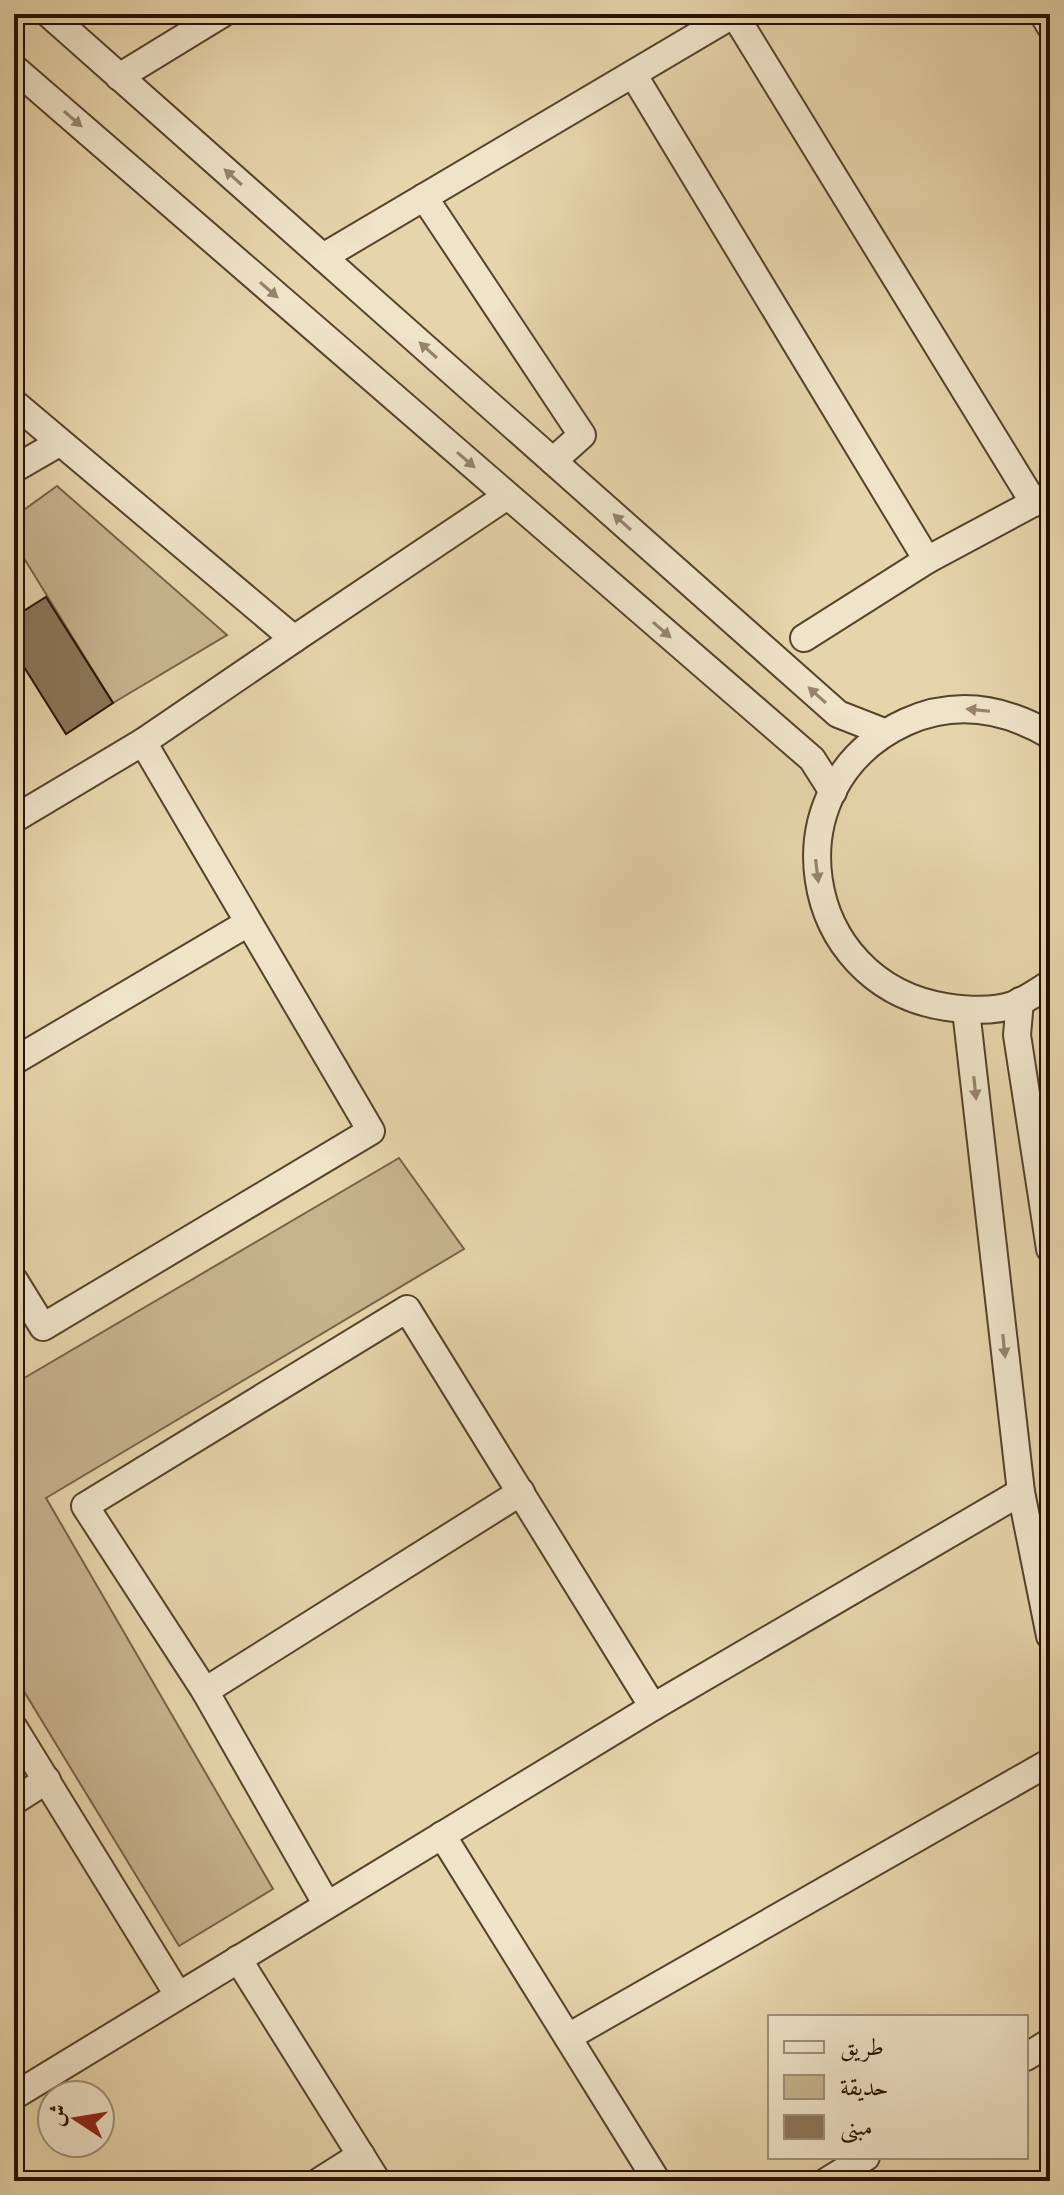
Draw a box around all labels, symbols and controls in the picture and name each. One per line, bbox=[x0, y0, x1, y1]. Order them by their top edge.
one-way arrow bbox=[63, 110, 83, 127]
one-way arrow bbox=[224, 169, 243, 187]
one-way arrow bbox=[260, 280, 279, 298]
one-way arrow bbox=[418, 342, 438, 359]
one-way arrow bbox=[456, 451, 476, 468]
one-way arrow bbox=[613, 514, 632, 532]
one-way arrow bbox=[652, 621, 672, 638]
one-way arrow bbox=[807, 687, 827, 704]
one-way arrow bbox=[965, 703, 990, 716]
one-way arrow bbox=[811, 859, 824, 884]
one-way arrow bbox=[969, 1076, 982, 1101]
one-way arrow bbox=[998, 1334, 1011, 1359]
legend bbox=[768, 2015, 1028, 2159]
text: طريق bbox=[840, 2033, 884, 2063]
text: حديقة bbox=[840, 2073, 889, 2103]
north arrow bbox=[36, 2079, 116, 2159]
text: ش bbox=[42, 2102, 73, 2129]
text: مبنى bbox=[840, 2113, 873, 2144]

